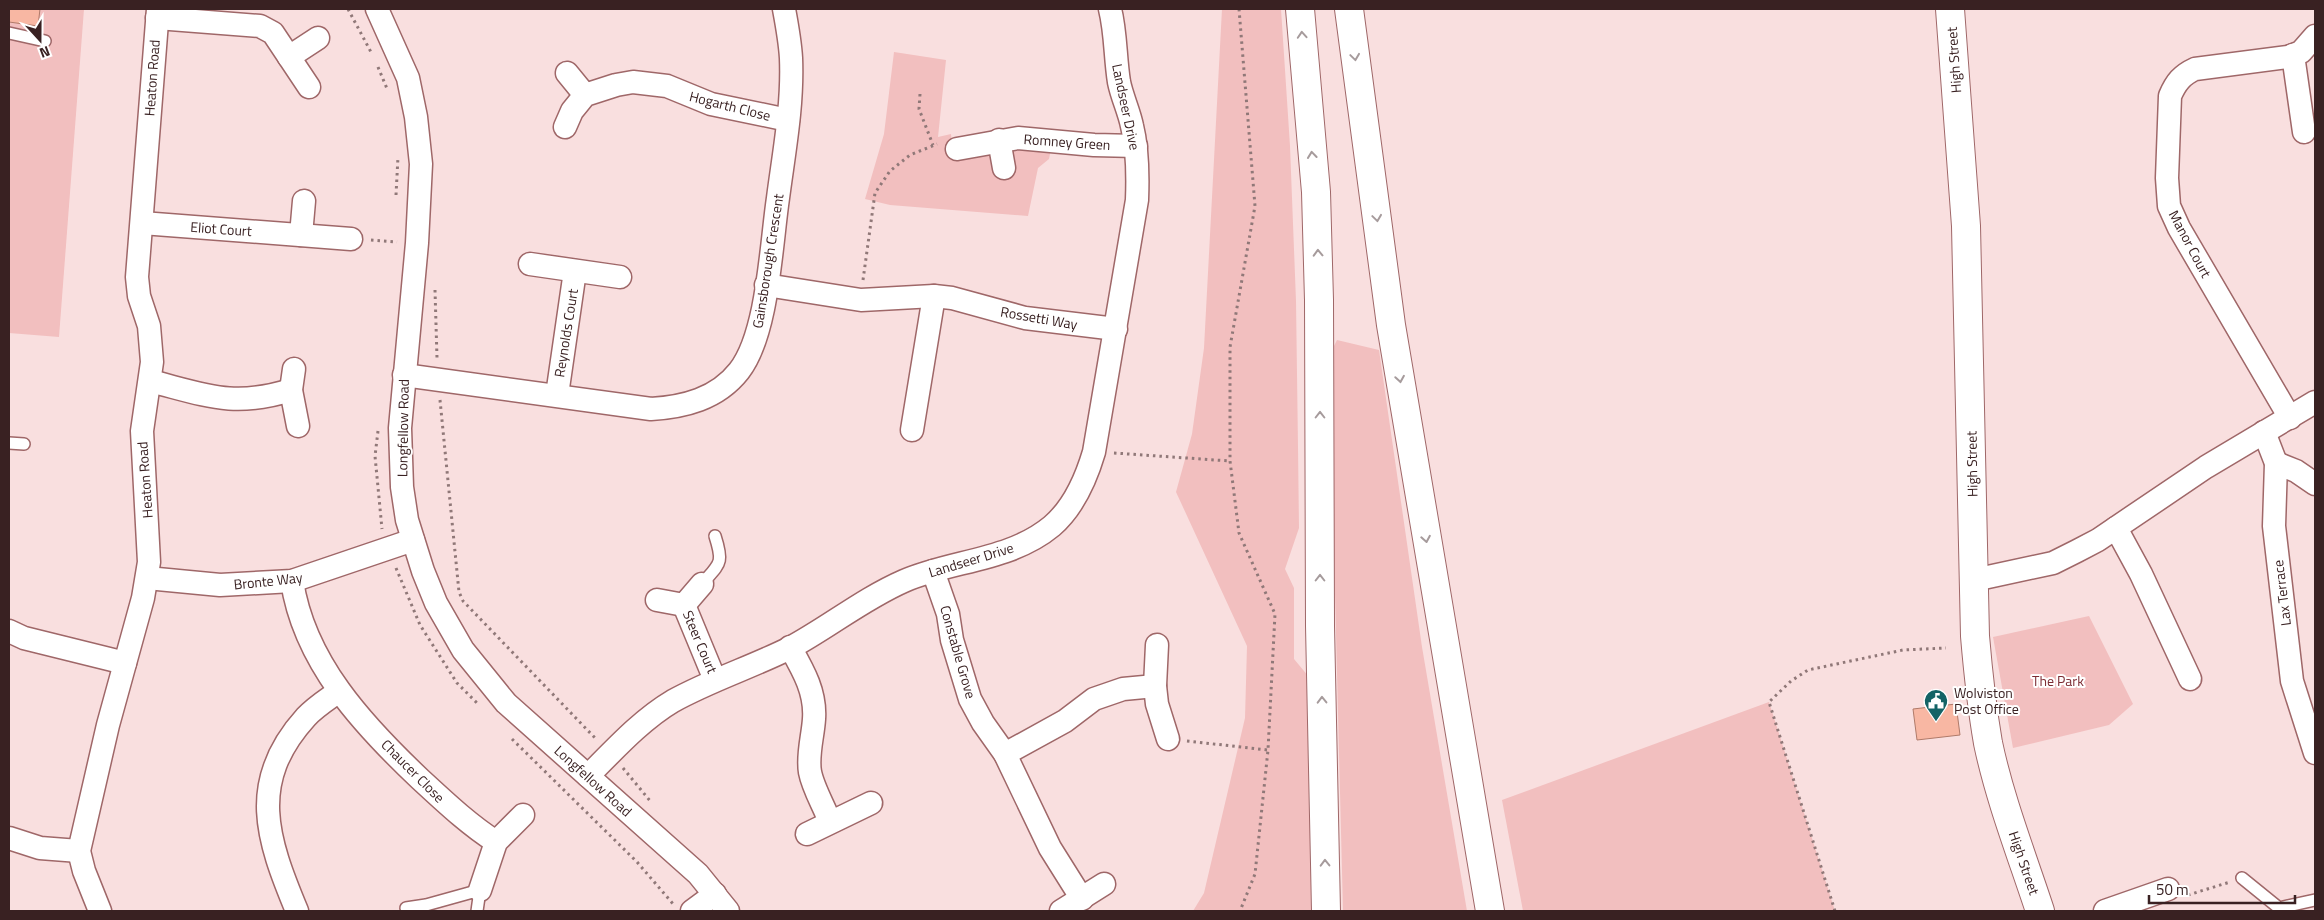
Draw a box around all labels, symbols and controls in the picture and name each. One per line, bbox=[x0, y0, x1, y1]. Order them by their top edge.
north arrow bbox=[15, 15, 65, 65]
street label: High Street bbox=[1941, 26, 1966, 94]
one-way arrow bbox=[1297, 31, 1308, 39]
street label: Heaton Road bbox=[138, 39, 165, 117]
text: N bbox=[37, 41, 53, 64]
one-way arrow bbox=[1350, 53, 1360, 61]
street label: Landseer Drive bbox=[1107, 62, 1146, 152]
street label: Hogarth Close bbox=[687, 85, 773, 126]
street label: Romney Green bbox=[1023, 128, 1111, 155]
one-way arrow bbox=[1307, 151, 1318, 159]
street label: Gainsborough Crescent bbox=[746, 192, 789, 330]
street label: Manor Court bbox=[2164, 206, 2217, 281]
one-way arrow bbox=[1371, 215, 1382, 223]
street label: Eliot Court bbox=[190, 216, 252, 241]
one-way arrow bbox=[1313, 248, 1323, 256]
street label: Reynolds Court bbox=[548, 287, 583, 379]
street label: Rossetti Way bbox=[999, 300, 1079, 335]
one-way arrow bbox=[1394, 375, 1404, 383]
street label: Longfellow Road bbox=[391, 379, 414, 477]
one-way arrow bbox=[1315, 411, 1325, 418]
street label: High Street bbox=[1960, 431, 1983, 497]
street label: Heaton Road bbox=[131, 441, 158, 519]
one-way arrow bbox=[1421, 535, 1431, 544]
street label: Landseer Drive bbox=[926, 537, 1016, 582]
street label: Lax Terrace bbox=[2267, 559, 2296, 627]
street label: Bronte Way bbox=[232, 566, 304, 595]
one-way arrow bbox=[1315, 573, 1325, 581]
street label: Constable Grove bbox=[935, 603, 982, 701]
street label: Steer Court bbox=[678, 607, 723, 677]
park label: The Park bbox=[2032, 670, 2084, 691]
place label: Wolviston Post Office bbox=[1954, 682, 2019, 719]
public building icon: Wolviston Post Office bbox=[1923, 688, 1949, 722]
one-way arrow bbox=[1317, 696, 1327, 704]
street label: Chaucer Close bbox=[377, 734, 450, 807]
street label: Longfellow Road bbox=[550, 740, 637, 821]
street label: High Street bbox=[2004, 828, 2045, 898]
one-way arrow bbox=[1320, 858, 1330, 866]
scale bar bbox=[2149, 872, 2295, 904]
text: 50 m bbox=[2156, 878, 2189, 901]

